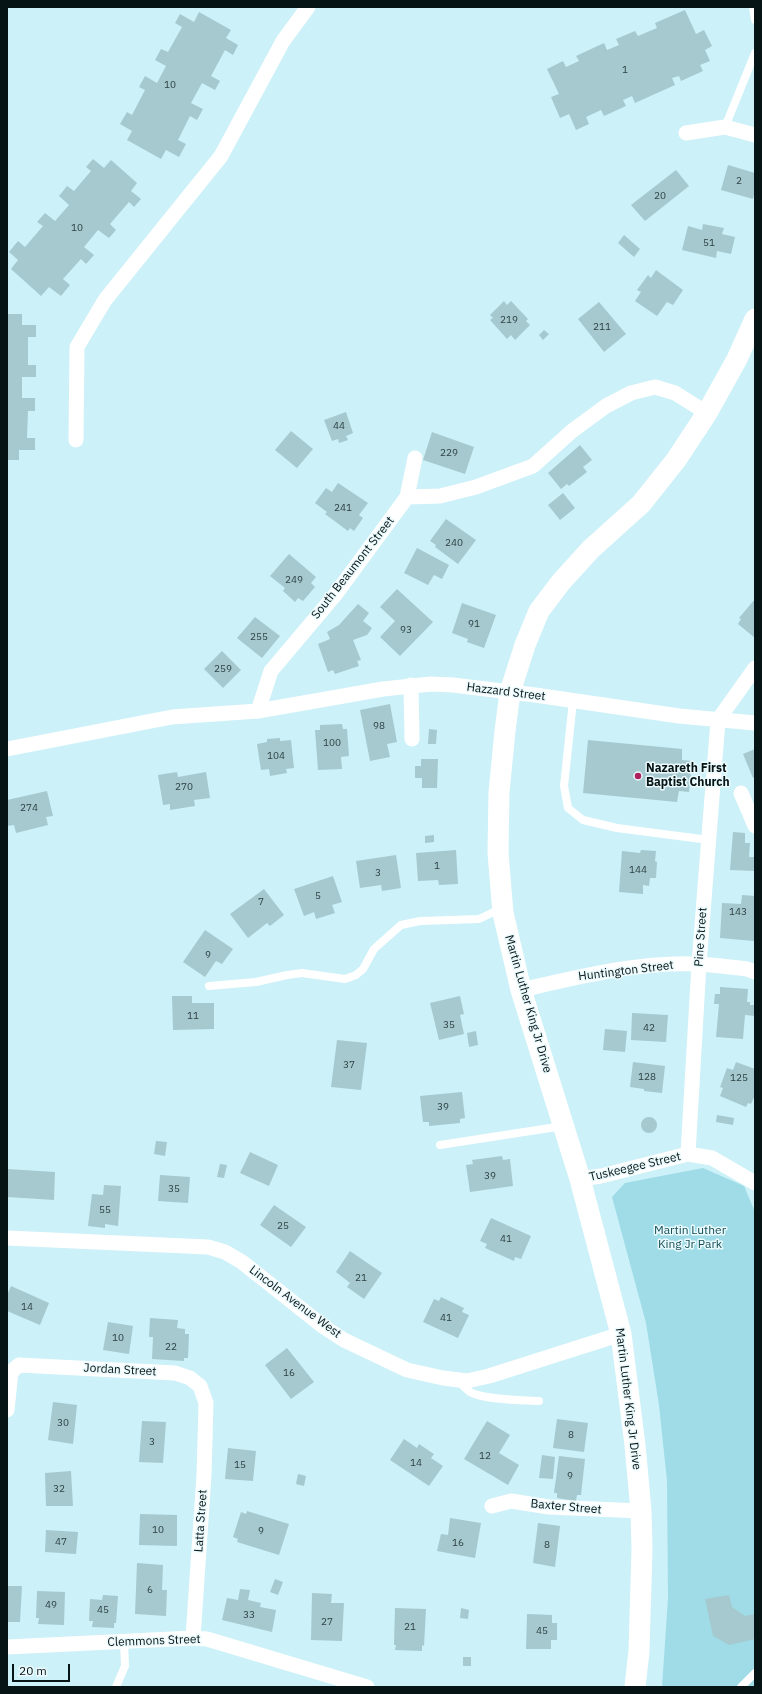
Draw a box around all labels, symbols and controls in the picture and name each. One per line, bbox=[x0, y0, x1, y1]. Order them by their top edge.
house number: 1 bbox=[622, 64, 628, 76]
house number: 10 bbox=[164, 79, 176, 91]
house number: 2 bbox=[736, 175, 742, 187]
house number: 20 bbox=[654, 190, 666, 202]
house number: 10 bbox=[71, 222, 83, 234]
house number: 51 bbox=[703, 237, 715, 249]
house number: 219 bbox=[500, 314, 518, 326]
house number: 211 bbox=[593, 321, 611, 333]
house number: 44 bbox=[333, 420, 345, 432]
house number: 229 bbox=[440, 447, 458, 459]
house number: 241 bbox=[334, 502, 352, 514]
street label: South Beaumont Street bbox=[309, 514, 397, 622]
house number: 240 bbox=[445, 537, 463, 549]
house number: 249 bbox=[285, 574, 303, 586]
house number: 91 bbox=[468, 618, 480, 630]
house number: 93 bbox=[400, 624, 412, 636]
house number: 255 bbox=[250, 631, 268, 643]
house number: 259 bbox=[214, 663, 232, 675]
street label: Hazzard Street bbox=[466, 680, 546, 704]
house number: 98 bbox=[373, 720, 385, 732]
house number: 100 bbox=[323, 737, 341, 749]
house number: 104 bbox=[267, 750, 285, 762]
place label: Nazareth First Baptist Church bbox=[646, 762, 730, 790]
marker: Nazareth First Baptist Church bbox=[633, 771, 643, 781]
house number: 270 bbox=[175, 781, 193, 793]
house number: 274 bbox=[20, 802, 38, 814]
house number: 1 bbox=[434, 860, 440, 872]
house number: 144 bbox=[629, 864, 647, 876]
house number: 3 bbox=[375, 867, 381, 879]
house number: 5 bbox=[315, 890, 321, 902]
house number: 7 bbox=[258, 896, 264, 908]
house number: 143 bbox=[729, 906, 747, 918]
street label: Pine Street bbox=[692, 907, 710, 967]
street label: Martin Luther King Jr Drive bbox=[501, 933, 555, 1075]
house number: 9 bbox=[205, 949, 211, 961]
street label: Huntington Street bbox=[578, 958, 674, 984]
house number: 11 bbox=[187, 1010, 199, 1022]
house number: 35 bbox=[443, 1019, 455, 1031]
house number: 42 bbox=[643, 1022, 655, 1034]
house number: 37 bbox=[343, 1059, 355, 1071]
house number: 128 bbox=[638, 1071, 656, 1083]
house number: 125 bbox=[730, 1072, 748, 1084]
house number: 39 bbox=[437, 1101, 449, 1113]
street label: Tuskeegee Street bbox=[588, 1149, 682, 1185]
house number: 39 bbox=[484, 1170, 496, 1182]
house number: 35 bbox=[168, 1183, 180, 1195]
house number: 55 bbox=[99, 1204, 111, 1216]
house number: 25 bbox=[277, 1220, 289, 1232]
park label: Martin Luther King Jr Park bbox=[654, 1224, 726, 1252]
house number: 41 bbox=[500, 1233, 512, 1245]
street label: Lincoln Avenue West bbox=[246, 1263, 344, 1341]
house number: 21 bbox=[355, 1272, 367, 1284]
house number: 14 bbox=[21, 1301, 33, 1313]
house number: 41 bbox=[440, 1312, 452, 1324]
street label: Martin Luther King Jr Drive bbox=[612, 1327, 644, 1471]
house number: 10 bbox=[112, 1332, 124, 1344]
house number: 22 bbox=[165, 1341, 177, 1353]
street label: Jordan Street bbox=[83, 1361, 157, 1379]
house number: 16 bbox=[283, 1367, 295, 1379]
house number: 30 bbox=[57, 1417, 69, 1429]
house number: 8 bbox=[568, 1429, 574, 1441]
house number: 3 bbox=[149, 1436, 155, 1448]
house number: 12 bbox=[479, 1450, 491, 1462]
house number: 14 bbox=[410, 1457, 422, 1469]
house number: 15 bbox=[234, 1459, 246, 1471]
house number: 9 bbox=[567, 1470, 573, 1482]
house number: 32 bbox=[53, 1483, 65, 1495]
street label: Latta Street bbox=[192, 1489, 210, 1553]
street label: Baxter Street bbox=[530, 1497, 602, 1517]
house number: 10 bbox=[152, 1524, 164, 1536]
house number: 9 bbox=[258, 1525, 264, 1537]
house number: 47 bbox=[55, 1536, 67, 1548]
house number: 16 bbox=[452, 1537, 464, 1549]
house number: 8 bbox=[544, 1539, 550, 1551]
house number: 6 bbox=[147, 1584, 153, 1596]
house number: 49 bbox=[45, 1599, 57, 1611]
house number: 45 bbox=[97, 1604, 109, 1616]
house number: 33 bbox=[243, 1609, 255, 1621]
house number: 27 bbox=[321, 1616, 333, 1628]
house number: 21 bbox=[404, 1621, 416, 1633]
house number: 45 bbox=[536, 1625, 548, 1637]
street label: Clemmons Street bbox=[107, 1632, 201, 1650]
scale bar bbox=[14, 1656, 72, 1682]
text: 20 m bbox=[19, 1663, 47, 1678]

